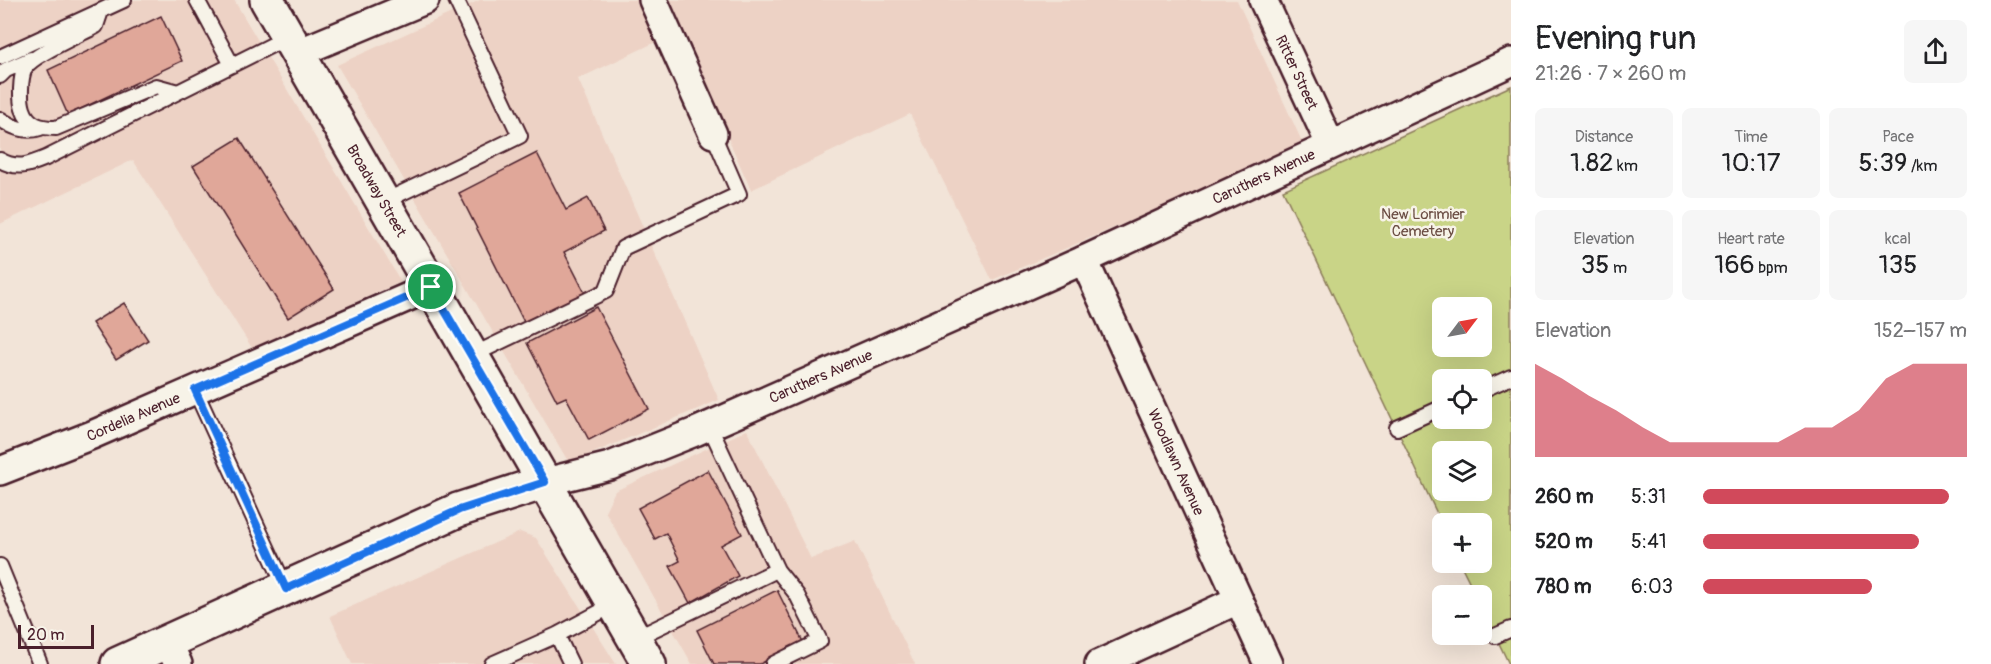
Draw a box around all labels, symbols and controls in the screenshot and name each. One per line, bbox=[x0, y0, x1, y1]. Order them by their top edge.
text: Evening run bbox=[1535, 18, 1696, 59]
button: share bbox=[1904, 20, 1967, 83]
street label: Ritter Street bbox=[1271, 32, 1322, 114]
text: 21:26 · 7 × 260 m bbox=[1535, 61, 1686, 86]
text: Distance bbox=[1575, 127, 1633, 147]
text: Time bbox=[1734, 127, 1768, 147]
text: Pace bbox=[1882, 127, 1914, 147]
street label: Broadway Street bbox=[342, 141, 411, 241]
street label: Caruthers Avenue bbox=[1210, 145, 1319, 209]
text: 1.82 bbox=[1570, 147, 1614, 179]
text: 10:17 bbox=[1722, 147, 1780, 179]
text: 5:39 bbox=[1858, 147, 1907, 179]
text: km bbox=[1614, 156, 1638, 176]
text: /km bbox=[1907, 156, 1938, 176]
park label: New Lorimier Cemetery bbox=[1381, 205, 1466, 241]
text: Elevation bbox=[1574, 229, 1634, 249]
text: Heart rate bbox=[1717, 229, 1785, 249]
text: kcal bbox=[1885, 229, 1911, 249]
text: 35 bbox=[1581, 249, 1609, 281]
text: 166 bbox=[1714, 249, 1755, 281]
text: 135 bbox=[1879, 249, 1917, 281]
text: m bbox=[1609, 258, 1627, 278]
text: bpm bbox=[1755, 258, 1788, 278]
pin bbox=[405, 261, 456, 312]
icon: arrive bbox=[414, 270, 447, 303]
north arrow bbox=[1432, 297, 1492, 357]
map controls bbox=[1432, 297, 1492, 645]
text: Elevation bbox=[1535, 318, 1611, 343]
text: 152–157 m bbox=[1874, 318, 1967, 343]
street label: Caruthers Avenue bbox=[766, 345, 876, 408]
button: locate bbox=[1432, 369, 1492, 429]
street label: Cordelia Avenue bbox=[84, 388, 184, 446]
street label: Woodlawn Avenue bbox=[1143, 406, 1208, 519]
button: layers bbox=[1432, 441, 1492, 501]
text: 260 m bbox=[1535, 484, 1594, 509]
text: 5:31 bbox=[1631, 484, 1666, 509]
button: + bbox=[1432, 513, 1492, 573]
text: 520 m bbox=[1535, 529, 1593, 554]
text: 5:41 bbox=[1631, 529, 1667, 554]
text: 780 m bbox=[1535, 574, 1591, 599]
text: 6:03 bbox=[1631, 574, 1673, 599]
button: − bbox=[1432, 585, 1492, 645]
scale bar bbox=[18, 622, 94, 650]
text: 20 m bbox=[27, 625, 65, 645]

